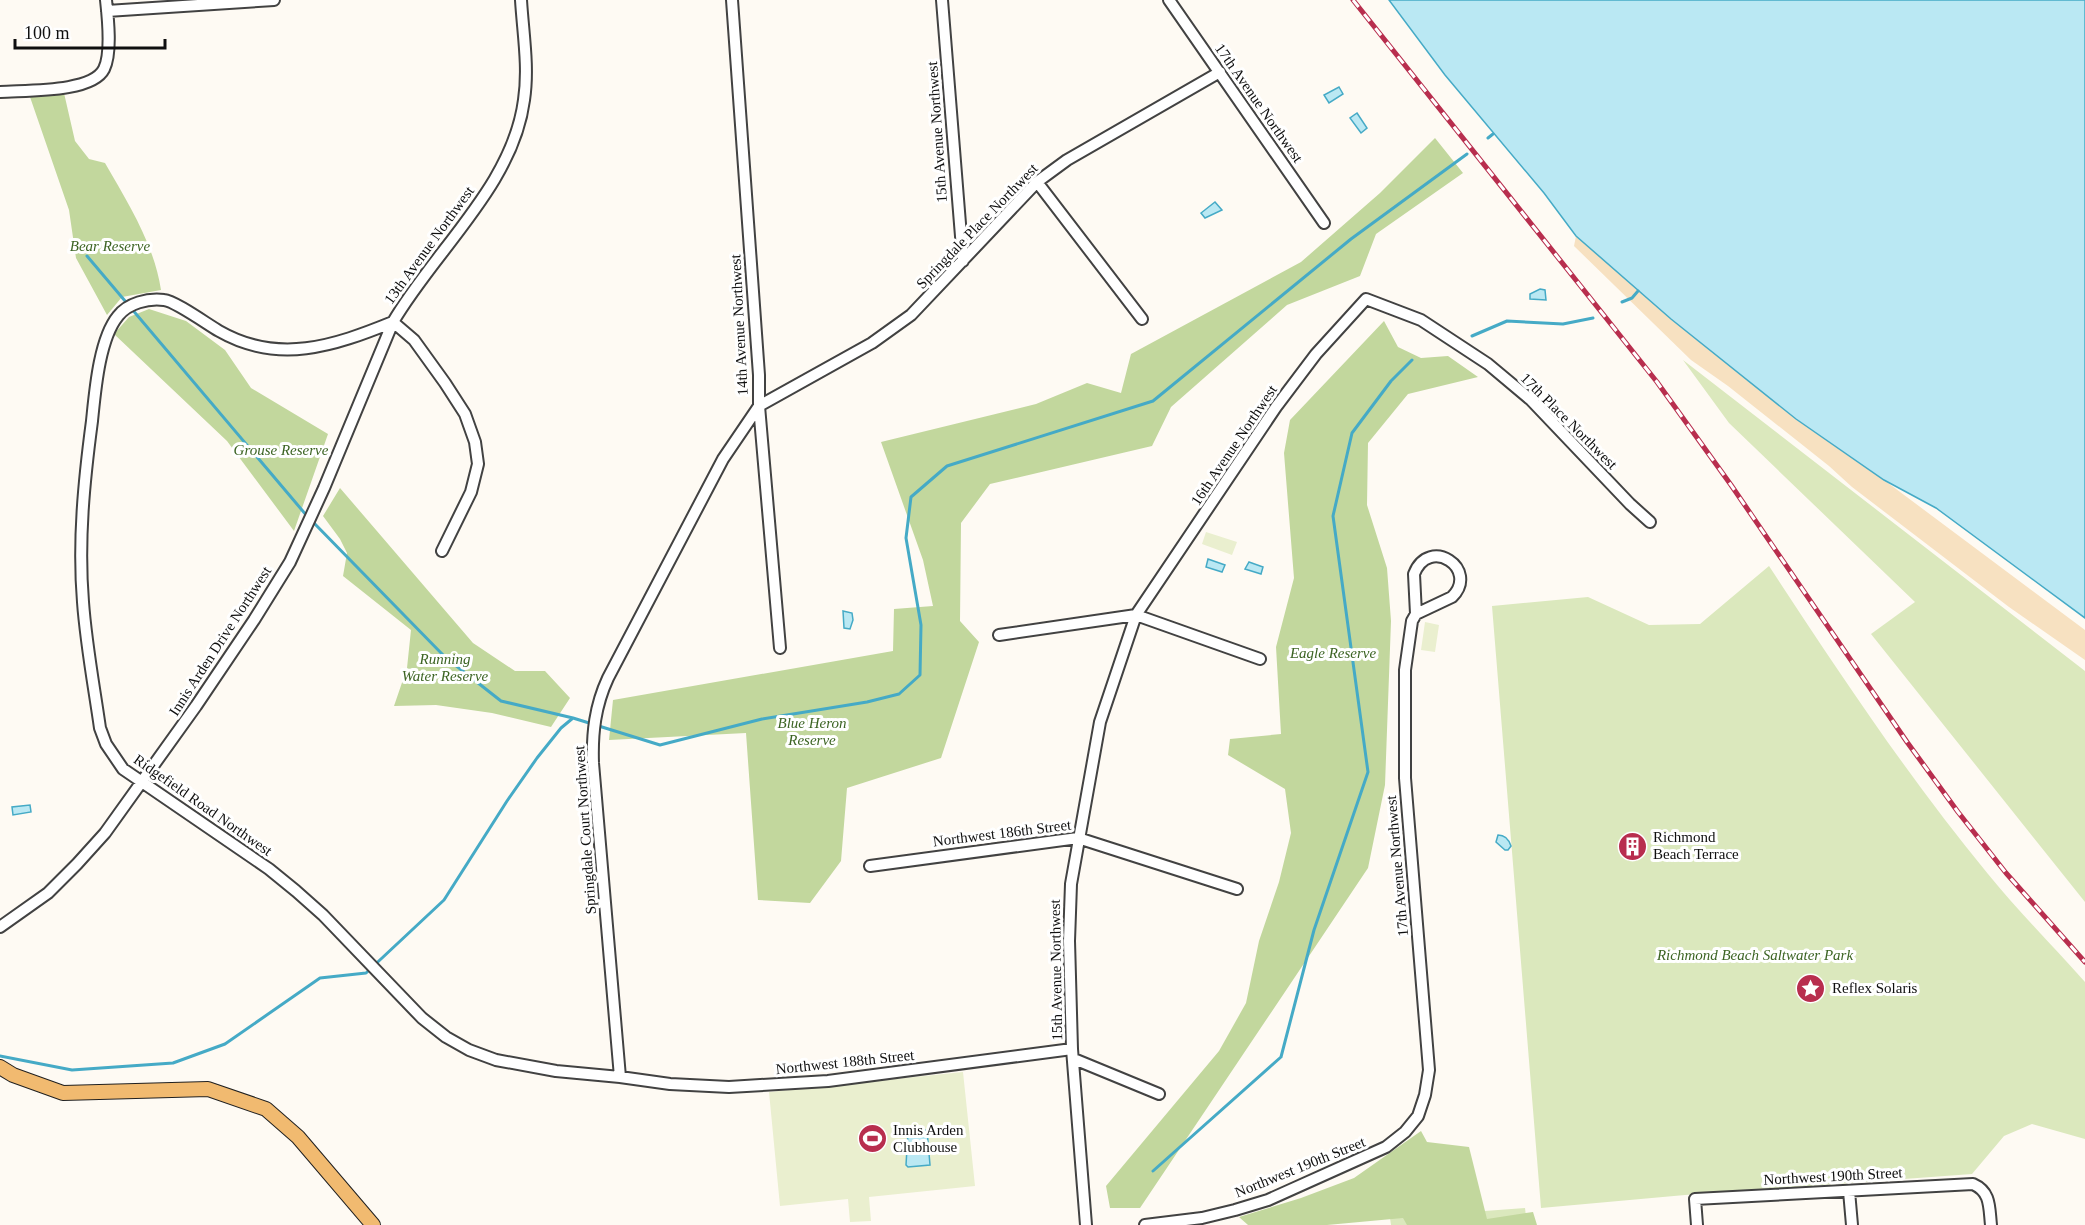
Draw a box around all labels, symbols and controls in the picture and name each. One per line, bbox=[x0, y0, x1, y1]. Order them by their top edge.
scale bar bbox=[15, 12, 165, 50]
text: 100 m bbox=[24, 23, 70, 43]
street label: 17th Avenue Northwest bbox=[1212, 41, 1307, 166]
street label: 15th Avenue Northwest bbox=[924, 60, 950, 203]
street label: Springdale Place Northwest bbox=[913, 160, 1041, 292]
street label: 13th Avenue Northwest bbox=[381, 182, 478, 307]
park label: Bear Reserve bbox=[70, 238, 151, 254]
street label: 14th Avenue Northwest bbox=[727, 253, 751, 396]
street label: 17th Place Northwest bbox=[1518, 370, 1621, 473]
street label: 16th Avenue Northwest bbox=[1188, 381, 1281, 508]
park label: Grouse Reserve bbox=[234, 442, 329, 458]
street label: Innis Arden Drive Northwest bbox=[166, 563, 275, 719]
park label: Eagle Reserve bbox=[1289, 645, 1376, 661]
park label: Running Water Reserve bbox=[402, 651, 489, 684]
park label: Blue Heron Reserve bbox=[777, 715, 847, 748]
street label: Springdale Court Northwest bbox=[571, 744, 599, 915]
street label: Ridgefield Road Northwest bbox=[131, 751, 276, 859]
street label: 17th Avenue Northwest bbox=[1383, 794, 1411, 937]
street label: Northwest 186th Street bbox=[932, 816, 1073, 849]
place label: Richmond Beach Terrace bbox=[1653, 829, 1739, 862]
building icon: Richmond Beach Terrace bbox=[1616, 830, 1648, 862]
street label: 15th Avenue Northwest bbox=[1047, 898, 1065, 1041]
park label: Richmond Beach Saltwater Park bbox=[1656, 947, 1853, 963]
place icon: Reflex Solaris bbox=[1795, 972, 1827, 1004]
place label: Reflex Solaris bbox=[1832, 980, 1918, 996]
street label: Northwest 188th Street bbox=[775, 1047, 916, 1077]
place label: Innis Arden Clubhouse bbox=[893, 1122, 964, 1155]
sports icon: Innis Arden Clubhouse bbox=[856, 1123, 888, 1155]
street label: Northwest 190th Street bbox=[1232, 1133, 1368, 1200]
street label: Northwest 190th Street bbox=[1763, 1164, 1904, 1188]

